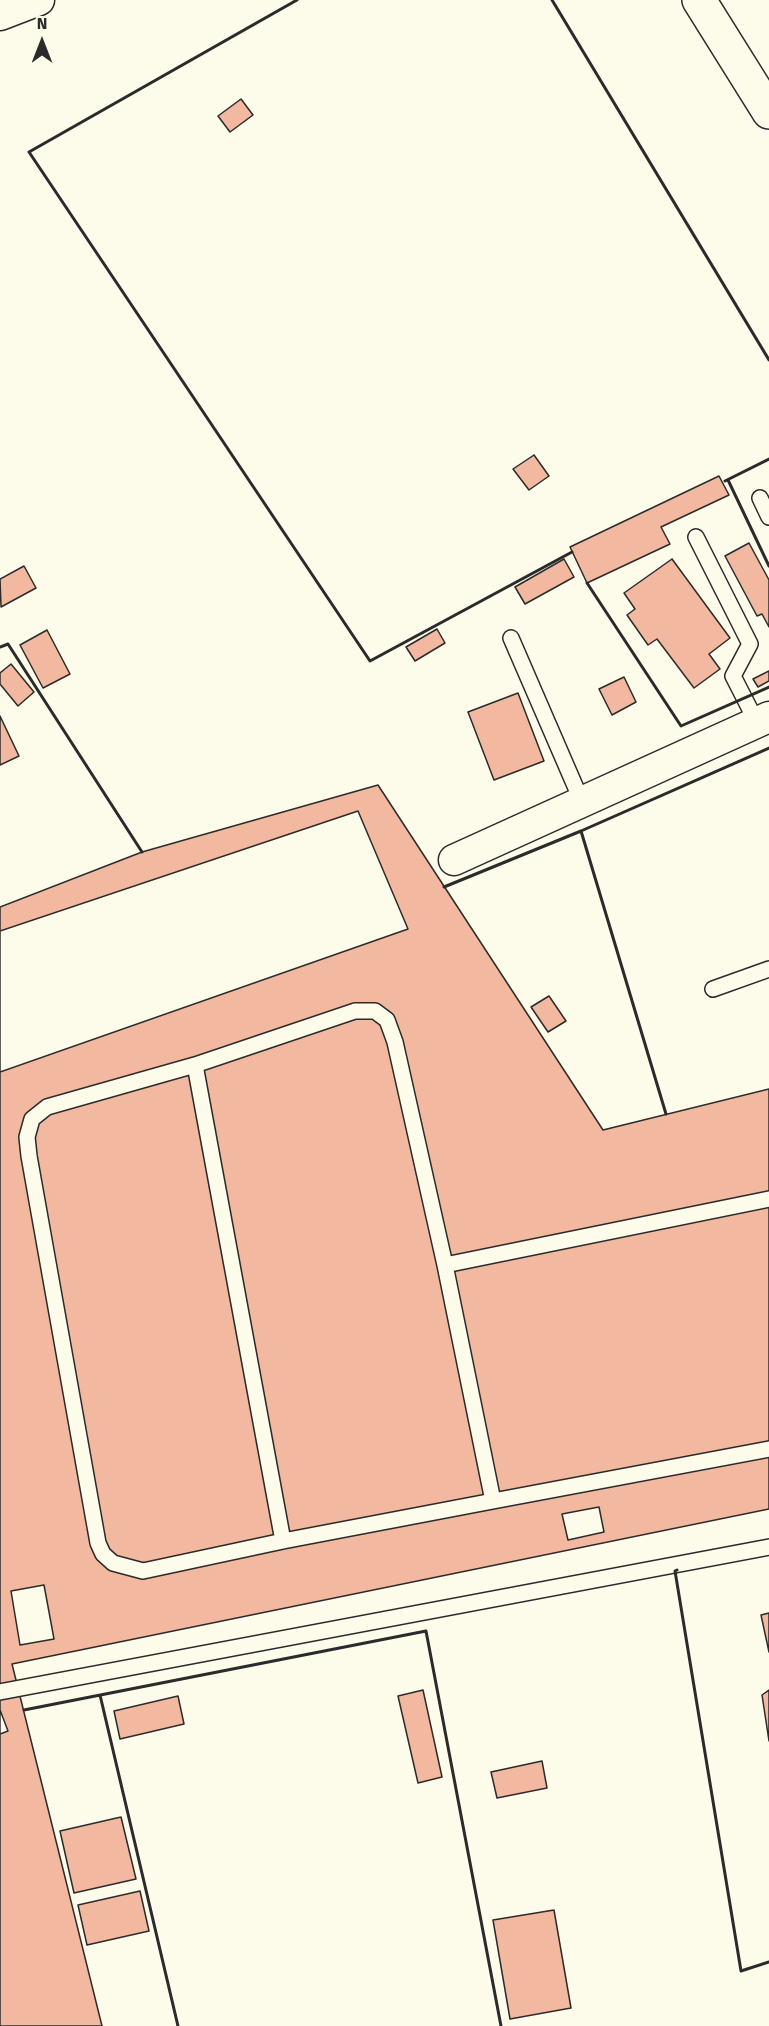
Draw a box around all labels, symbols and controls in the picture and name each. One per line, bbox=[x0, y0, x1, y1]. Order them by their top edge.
north arrow bbox=[12, 12, 72, 72]
text: N bbox=[37, 14, 47, 33]

